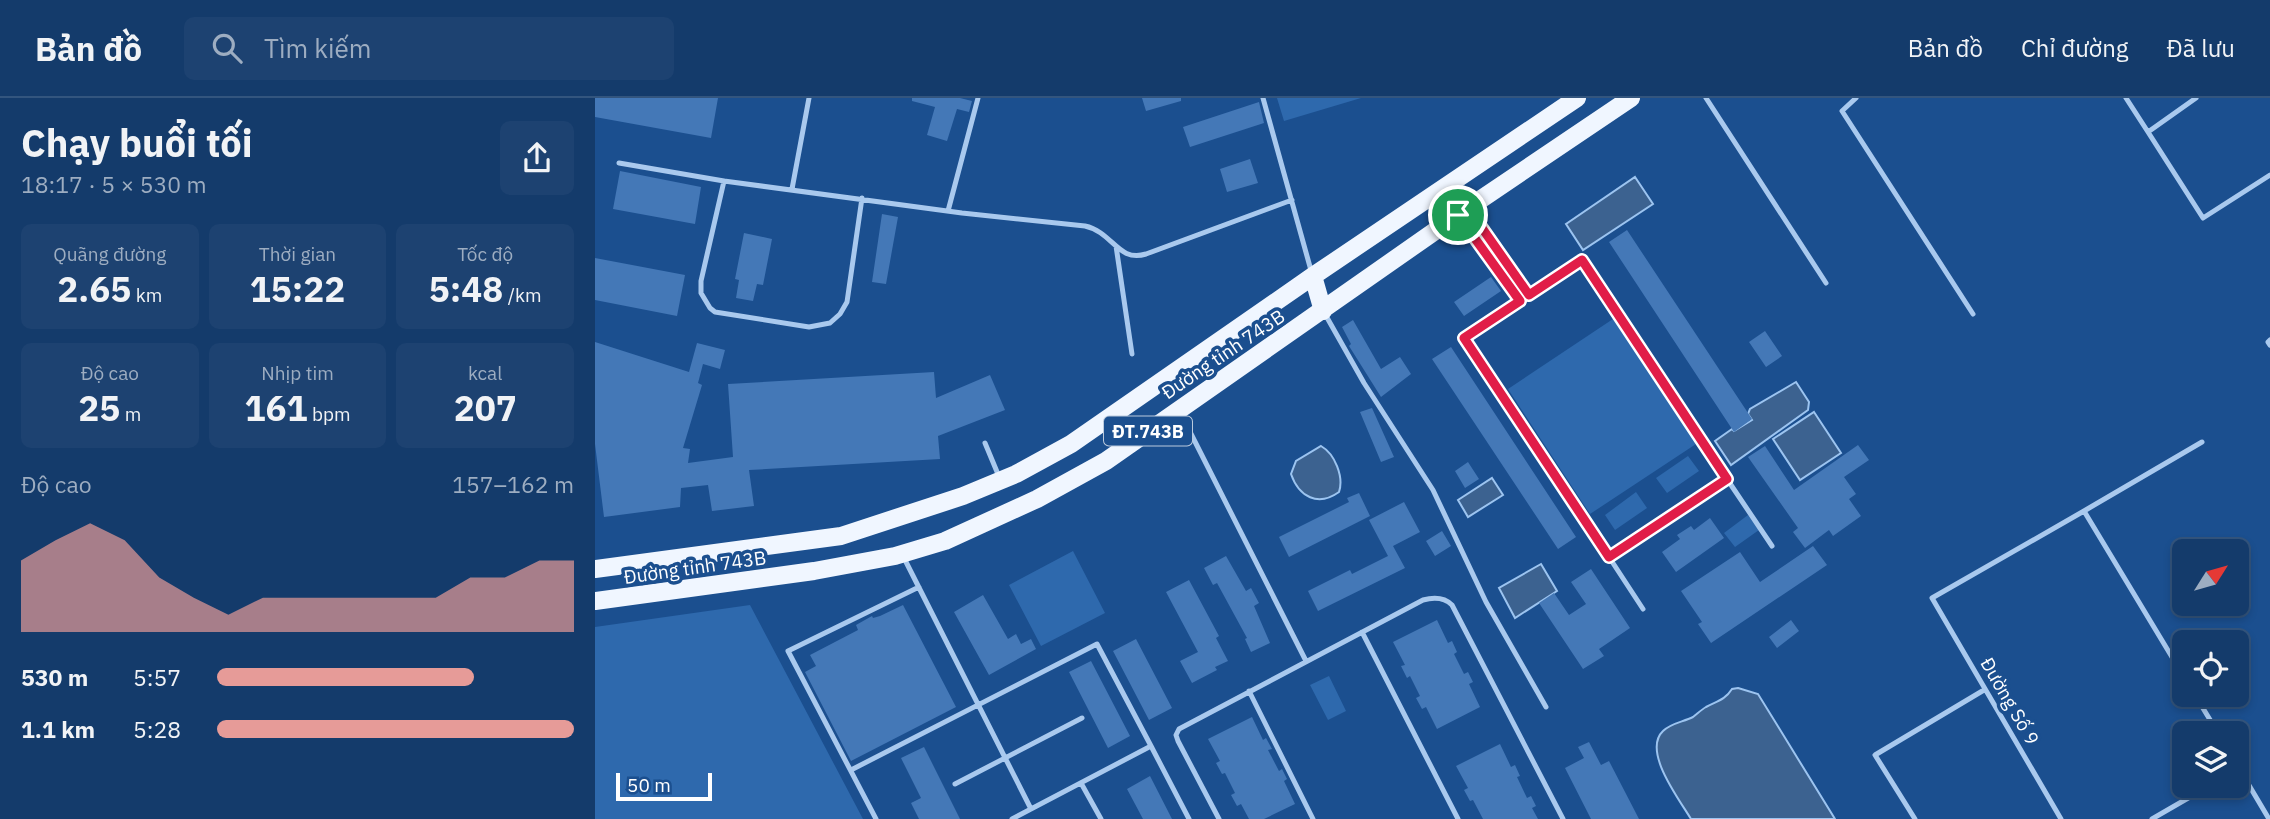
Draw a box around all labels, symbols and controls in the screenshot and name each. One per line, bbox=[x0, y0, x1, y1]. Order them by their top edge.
search box bbox=[184, 17, 674, 80]
text: Bản đồ bbox=[35, 27, 142, 70]
icon: search bbox=[208, 29, 246, 67]
text: Tìm kiếm bbox=[264, 31, 371, 65]
text: Bản đồ bbox=[1908, 32, 1983, 64]
text: Chỉ đường bbox=[2021, 32, 2129, 64]
text: Đã lưu bbox=[2167, 32, 2235, 64]
text: Chạy buổi tối bbox=[21, 118, 253, 167]
button: share bbox=[500, 121, 574, 195]
text: 18:17 · 5 × 530 m bbox=[21, 169, 207, 199]
pin bbox=[1428, 185, 1488, 245]
icon: arrive bbox=[1439, 196, 1477, 234]
text: Quãng đường bbox=[53, 242, 166, 266]
text: Thời gian bbox=[259, 242, 336, 266]
text: Tốc độ bbox=[457, 242, 513, 266]
text: 2.65 bbox=[57, 266, 131, 312]
text: 15:22 bbox=[250, 266, 345, 312]
text: 5:48 bbox=[429, 266, 503, 312]
text: km bbox=[131, 283, 162, 307]
text: /km bbox=[503, 283, 542, 307]
street label: Đường tỉnh 743B bbox=[1157, 304, 1289, 404]
text: Độ cao bbox=[81, 361, 139, 385]
text: Nhịp tim bbox=[261, 361, 334, 385]
text: kcal bbox=[468, 361, 502, 385]
text: 25 bbox=[78, 385, 120, 431]
text: 161 bbox=[244, 385, 307, 431]
text: 207 bbox=[454, 385, 517, 431]
text: m bbox=[120, 402, 141, 426]
text: bpm bbox=[307, 402, 351, 426]
road number: ĐT.743B bbox=[1104, 416, 1192, 446]
text: Độ cao bbox=[21, 469, 92, 499]
text: 157–162 m bbox=[452, 469, 574, 499]
north arrow bbox=[2172, 539, 2249, 616]
map controls bbox=[2172, 539, 2249, 798]
street label: Đường tỉnh 743B bbox=[622, 545, 768, 589]
button: locate bbox=[2172, 630, 2249, 707]
street label: Đường Số 9 bbox=[1975, 653, 2045, 749]
text: 530 m bbox=[21, 662, 88, 692]
text: 5:57 bbox=[133, 662, 181, 692]
text: 1.1 km bbox=[21, 714, 95, 744]
text: 5:28 bbox=[133, 714, 181, 744]
button: layers bbox=[2172, 721, 2249, 798]
scale bar bbox=[616, 770, 712, 802]
text: 50 m bbox=[627, 773, 671, 797]

